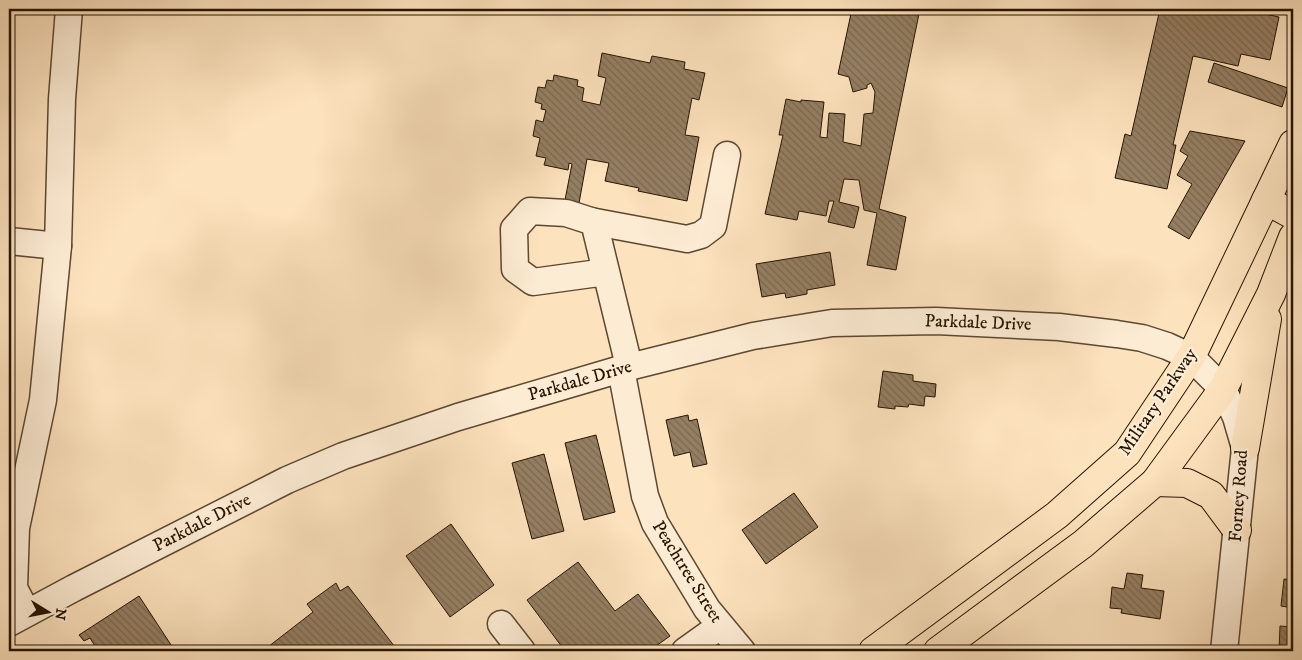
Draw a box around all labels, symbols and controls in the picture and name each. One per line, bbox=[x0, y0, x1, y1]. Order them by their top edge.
street label: Parkdale Drive bbox=[924, 310, 1032, 336]
street label: Military Parkway bbox=[1114, 344, 1202, 460]
street label: Parkdale Drive bbox=[526, 356, 634, 406]
street label: Forney Road bbox=[1225, 449, 1253, 543]
street label: Parkdale Drive bbox=[149, 489, 255, 557]
street label: Peachtree Street bbox=[647, 517, 727, 627]
north arrow bbox=[22, 588, 72, 638]
text: N bbox=[50, 607, 70, 622]

